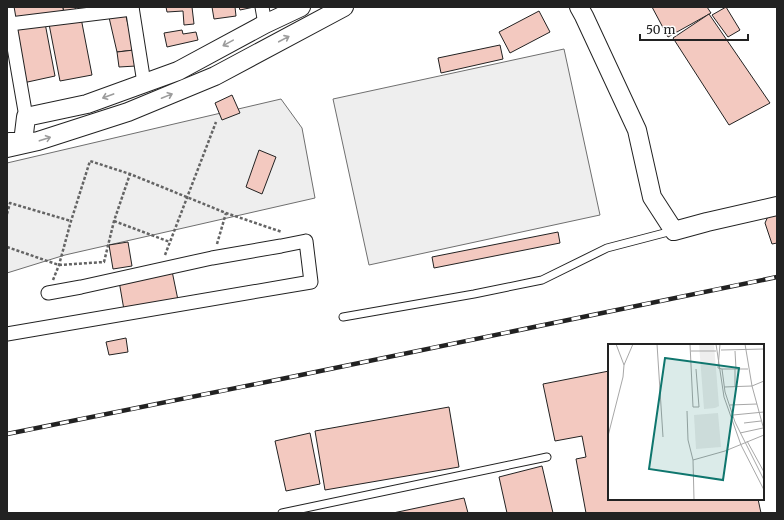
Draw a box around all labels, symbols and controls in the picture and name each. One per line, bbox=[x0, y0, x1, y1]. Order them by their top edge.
scale bar bbox=[640, 16, 748, 42]
text: 50 m bbox=[646, 22, 675, 37]
one-way arrow bbox=[278, 35, 290, 43]
one-way arrow bbox=[223, 40, 235, 48]
one-way arrow bbox=[161, 92, 173, 99]
one-way arrow bbox=[102, 93, 114, 101]
one-way arrow bbox=[38, 135, 51, 142]
inset map bbox=[608, 344, 764, 500]

